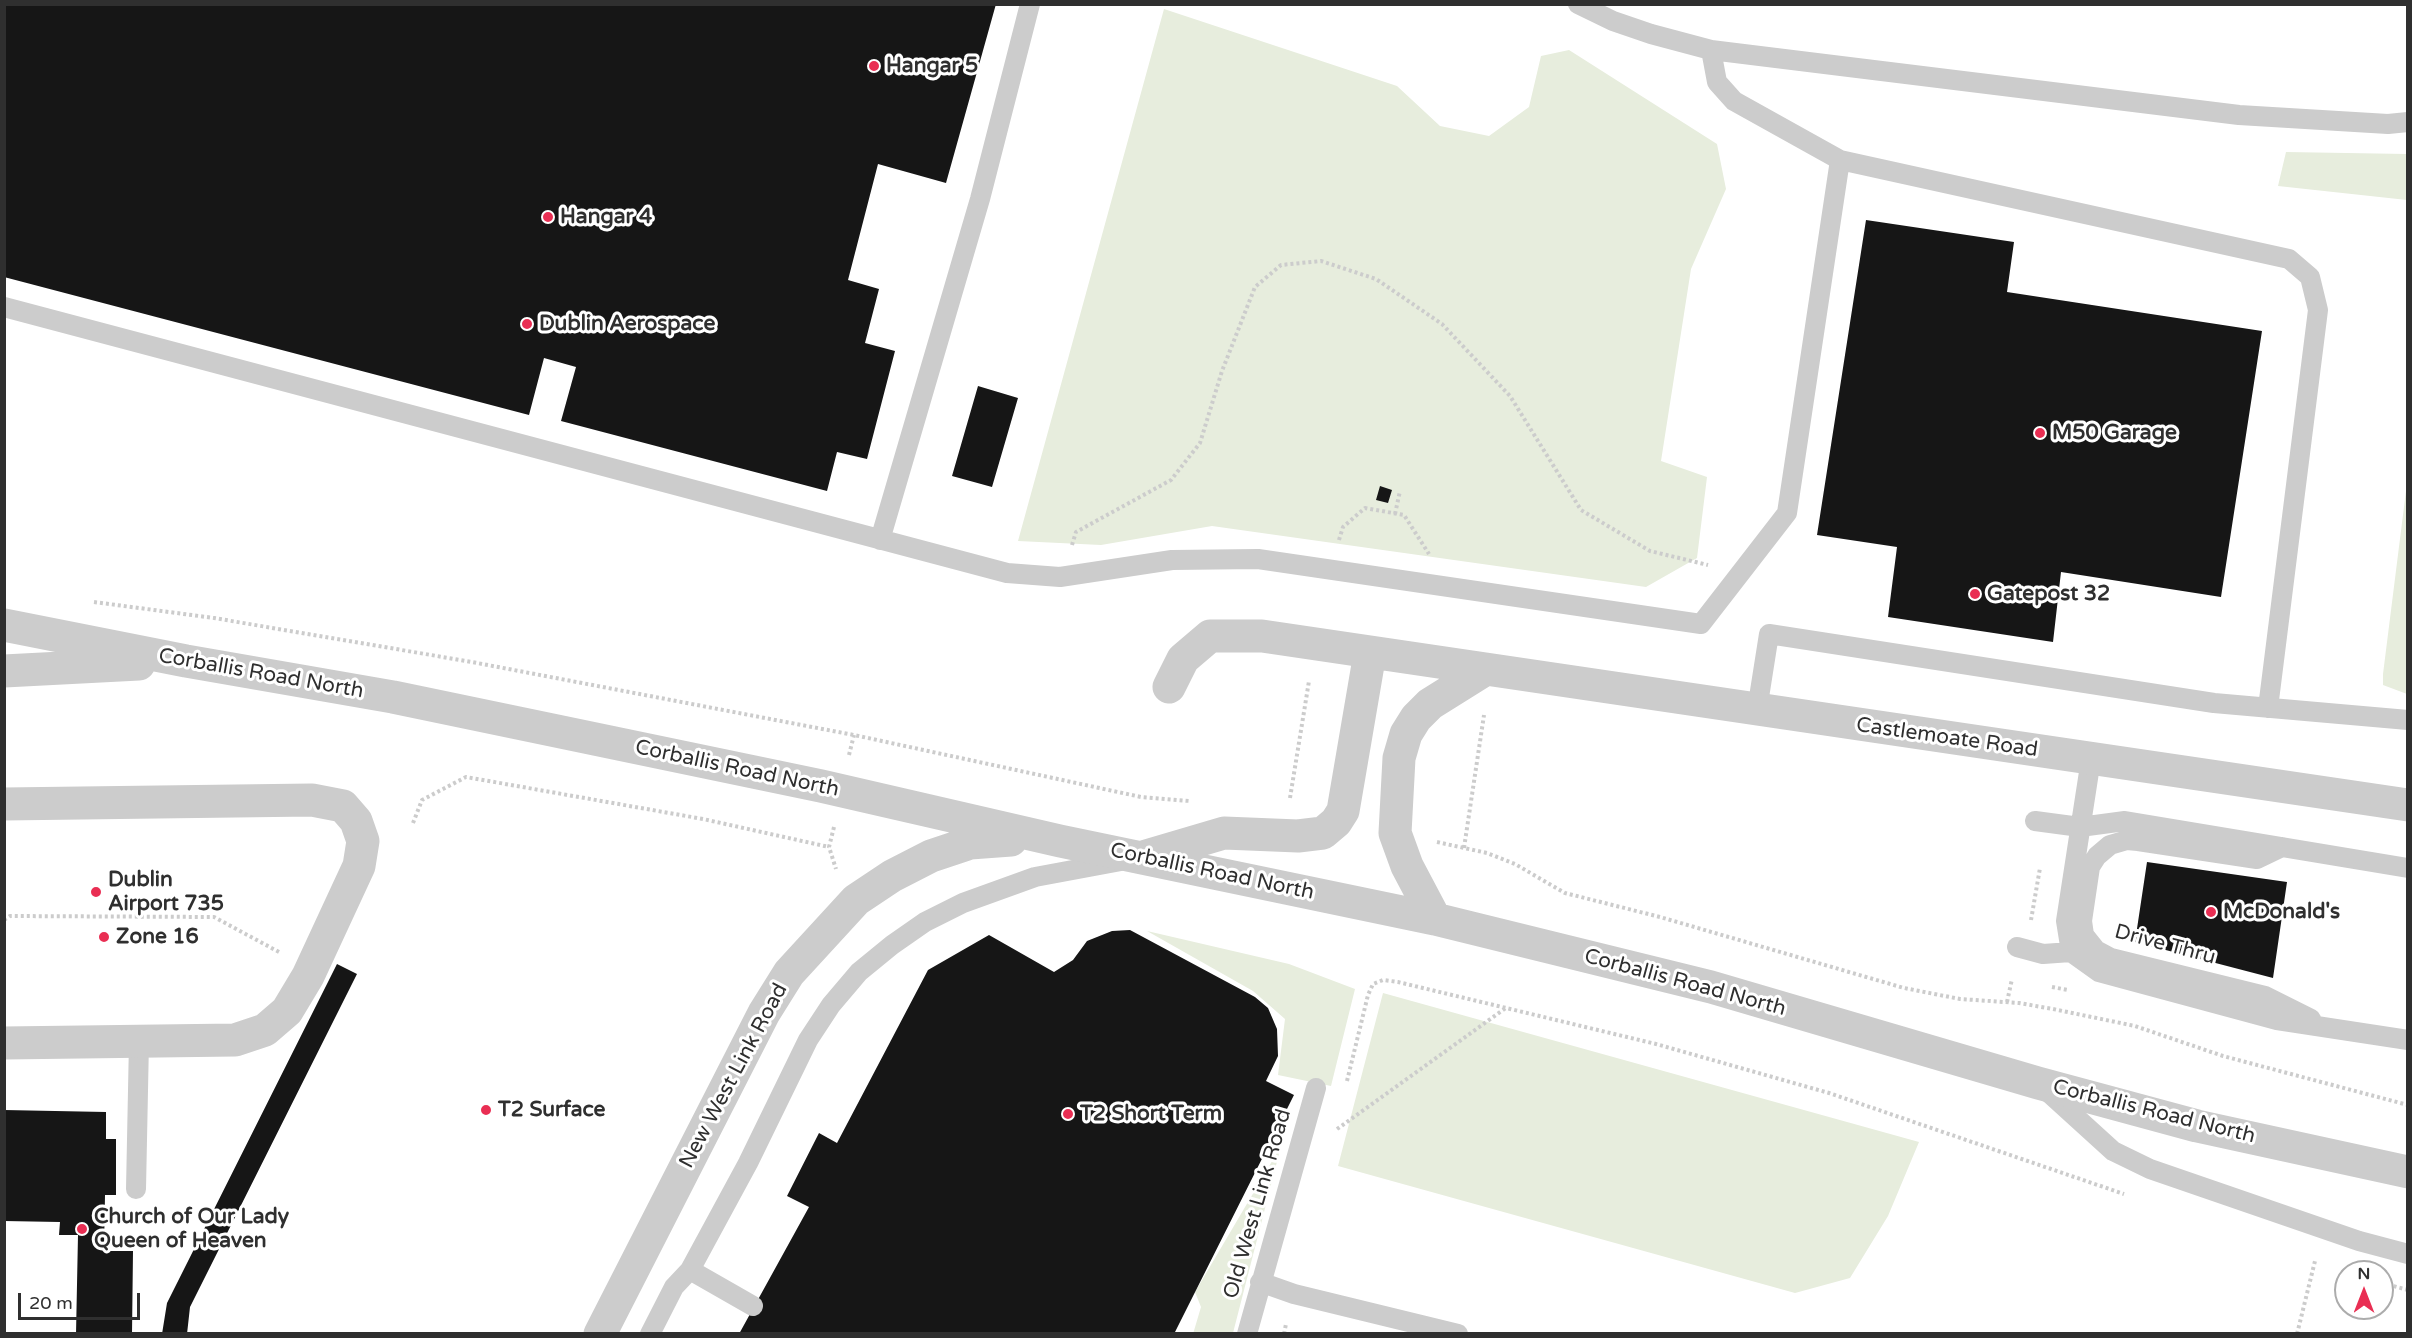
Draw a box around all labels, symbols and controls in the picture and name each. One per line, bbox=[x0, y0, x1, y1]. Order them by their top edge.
place label: Hangar 5 bbox=[886, 53, 978, 79]
marker: Hangar 5 bbox=[867, 59, 881, 73]
place label: Hangar 4 bbox=[560, 204, 652, 230]
marker: Hangar 4 bbox=[541, 210, 555, 224]
place label: Dublin Aerospace bbox=[539, 311, 715, 337]
marker: Dublin Aerospace bbox=[520, 317, 534, 331]
place label: M50 Garage bbox=[2052, 420, 2177, 446]
marker: M50 Garage bbox=[2033, 426, 2047, 440]
place label: Gatepost 32 bbox=[1987, 581, 2110, 607]
marker: Gatepost 32 bbox=[1968, 587, 1982, 601]
street label: Corballis Road North bbox=[157, 644, 365, 704]
street label: Castlemoate Road bbox=[1855, 713, 2039, 763]
street label: Corballis Road North bbox=[633, 735, 841, 803]
street label: Corballis Road North bbox=[1108, 838, 1316, 906]
place label: Dublin Airport 735 bbox=[108, 867, 224, 917]
marker: Dublin Airport 735 bbox=[89, 885, 103, 899]
place label: McDonald's bbox=[2223, 899, 2340, 925]
marker: McDonald's bbox=[2204, 905, 2218, 919]
street label: Drive Thru bbox=[2112, 919, 2218, 971]
place label: Zone 16 bbox=[116, 924, 199, 950]
marker: Zone 16 bbox=[97, 930, 111, 944]
street label: Corballis Road North bbox=[1581, 944, 1789, 1022]
street label: New West Link Road bbox=[675, 979, 793, 1173]
street label: Corballis Road North bbox=[2050, 1075, 2258, 1149]
place label: T2 Surface bbox=[498, 1097, 605, 1123]
place label: T2 Short Term bbox=[1080, 1101, 1222, 1127]
marker: T2 Surface bbox=[479, 1103, 493, 1117]
street label: Old West Link Road bbox=[1219, 1106, 1297, 1302]
marker: T2 Short Term bbox=[1061, 1107, 1075, 1121]
place label: Church of Our Lady Queen of Heaven bbox=[94, 1204, 289, 1254]
marker: Church of Our Lady Queen of Heaven bbox=[75, 1222, 89, 1236]
north arrow bbox=[2334, 1260, 2394, 1320]
text: N bbox=[2358, 1264, 2370, 1284]
scale bar bbox=[21, 1281, 142, 1319]
text: 20 m bbox=[29, 1292, 73, 1314]

